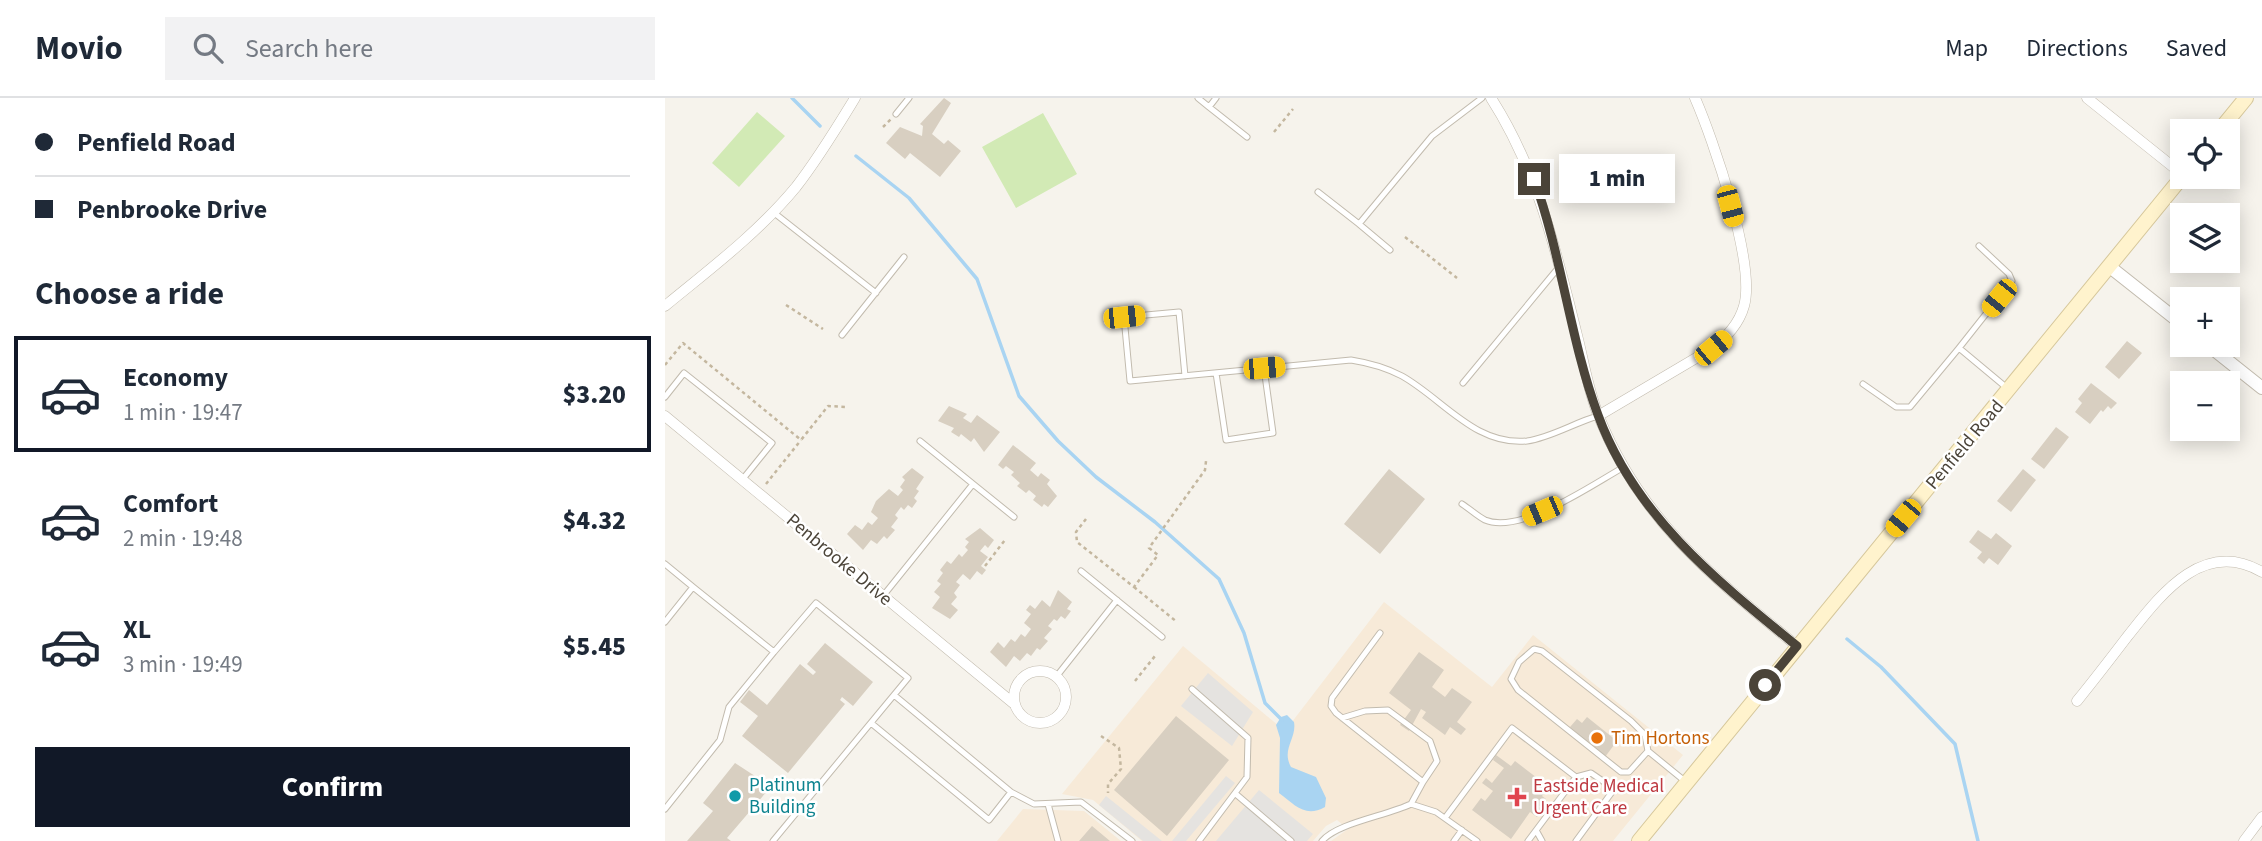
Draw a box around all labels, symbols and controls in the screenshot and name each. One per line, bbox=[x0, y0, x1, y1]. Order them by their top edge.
search box bbox=[165, 17, 655, 80]
text: Movio bbox=[35, 25, 123, 72]
icon: search bbox=[189, 29, 227, 67]
text: Search here bbox=[245, 30, 373, 67]
text: Map bbox=[1945, 31, 1988, 66]
text: Directions bbox=[2026, 31, 2128, 66]
text: Saved bbox=[2166, 31, 2227, 66]
map controls bbox=[2170, 119, 2240, 441]
button: locate bbox=[2170, 119, 2240, 189]
text: Penfield Road bbox=[77, 124, 236, 161]
callout: 1 min bbox=[1559, 154, 1674, 204]
text: 1 min bbox=[1589, 162, 1645, 195]
route end bbox=[1518, 163, 1550, 195]
car bbox=[1715, 183, 1746, 229]
text: Penbrooke Drive bbox=[77, 191, 267, 228]
button: layers bbox=[2170, 203, 2240, 273]
text: Choose a ride bbox=[35, 271, 224, 317]
car bbox=[1978, 275, 2021, 321]
button: + bbox=[2170, 287, 2240, 357]
car bbox=[1103, 304, 1146, 330]
car bbox=[1691, 326, 1736, 370]
car bbox=[1243, 356, 1286, 380]
text: Economy bbox=[123, 359, 228, 396]
icon: car bbox=[39, 363, 102, 426]
button: − bbox=[2170, 371, 2240, 441]
text: $3.20 bbox=[562, 376, 626, 413]
street label: Penfield Road bbox=[1919, 394, 2011, 496]
text: 1 min · 19:47 bbox=[123, 396, 243, 429]
text: Comfort bbox=[123, 485, 218, 522]
icon: car bbox=[39, 489, 102, 552]
car bbox=[1519, 493, 1566, 529]
car bbox=[1882, 495, 1925, 541]
text: $4.32 bbox=[562, 502, 626, 539]
street label: Penbrooke Drive bbox=[780, 508, 898, 612]
text: 2 min · 19:48 bbox=[123, 522, 243, 555]
text: XL bbox=[123, 611, 151, 648]
icon: car bbox=[39, 615, 102, 678]
text: $5.45 bbox=[562, 628, 626, 665]
text: 3 min · 19:49 bbox=[123, 648, 243, 681]
route start bbox=[1749, 669, 1781, 701]
place label: Tim Hortons bbox=[1611, 725, 1710, 752]
marker: Tim Hortons bbox=[1589, 730, 1605, 746]
button: Confirm bbox=[35, 747, 630, 827]
place label: Platinum Building bbox=[749, 772, 822, 821]
place label: Eastside Medical Urgent Care bbox=[1533, 773, 1664, 822]
marker: Eastside Medical Urgent Care bbox=[1507, 787, 1527, 807]
marker: Platinum Building bbox=[727, 788, 743, 804]

